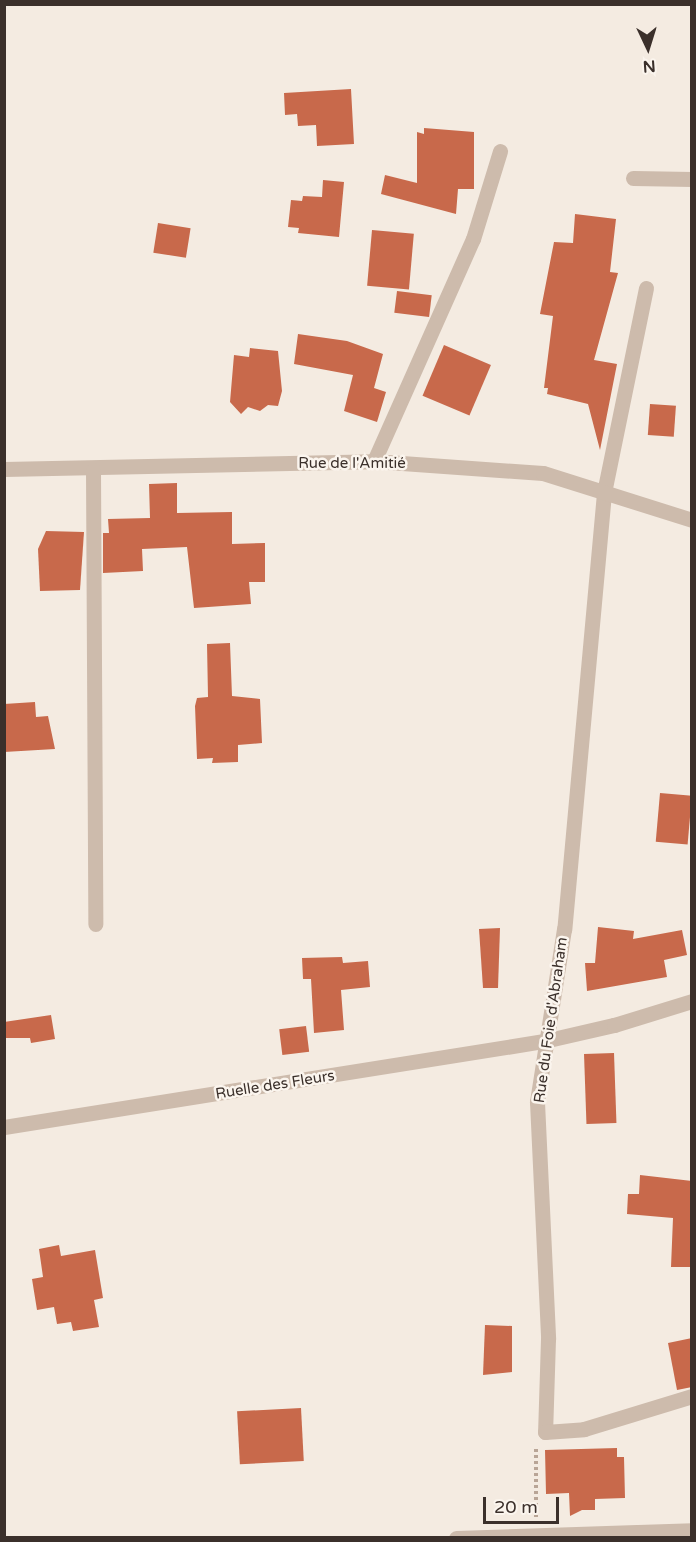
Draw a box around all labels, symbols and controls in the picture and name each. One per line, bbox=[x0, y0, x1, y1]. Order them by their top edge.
north arrow bbox=[618, 18, 678, 78]
text: N bbox=[642, 56, 656, 76]
street label: Rue de l'Amitié bbox=[298, 455, 406, 473]
street label: Rue du Foie d'Abraham bbox=[530, 936, 572, 1104]
street label: Ruelle des Fleurs bbox=[214, 1067, 336, 1103]
scale bar bbox=[486, 1485, 562, 1523]
text: 20 m bbox=[494, 1496, 538, 1518]

